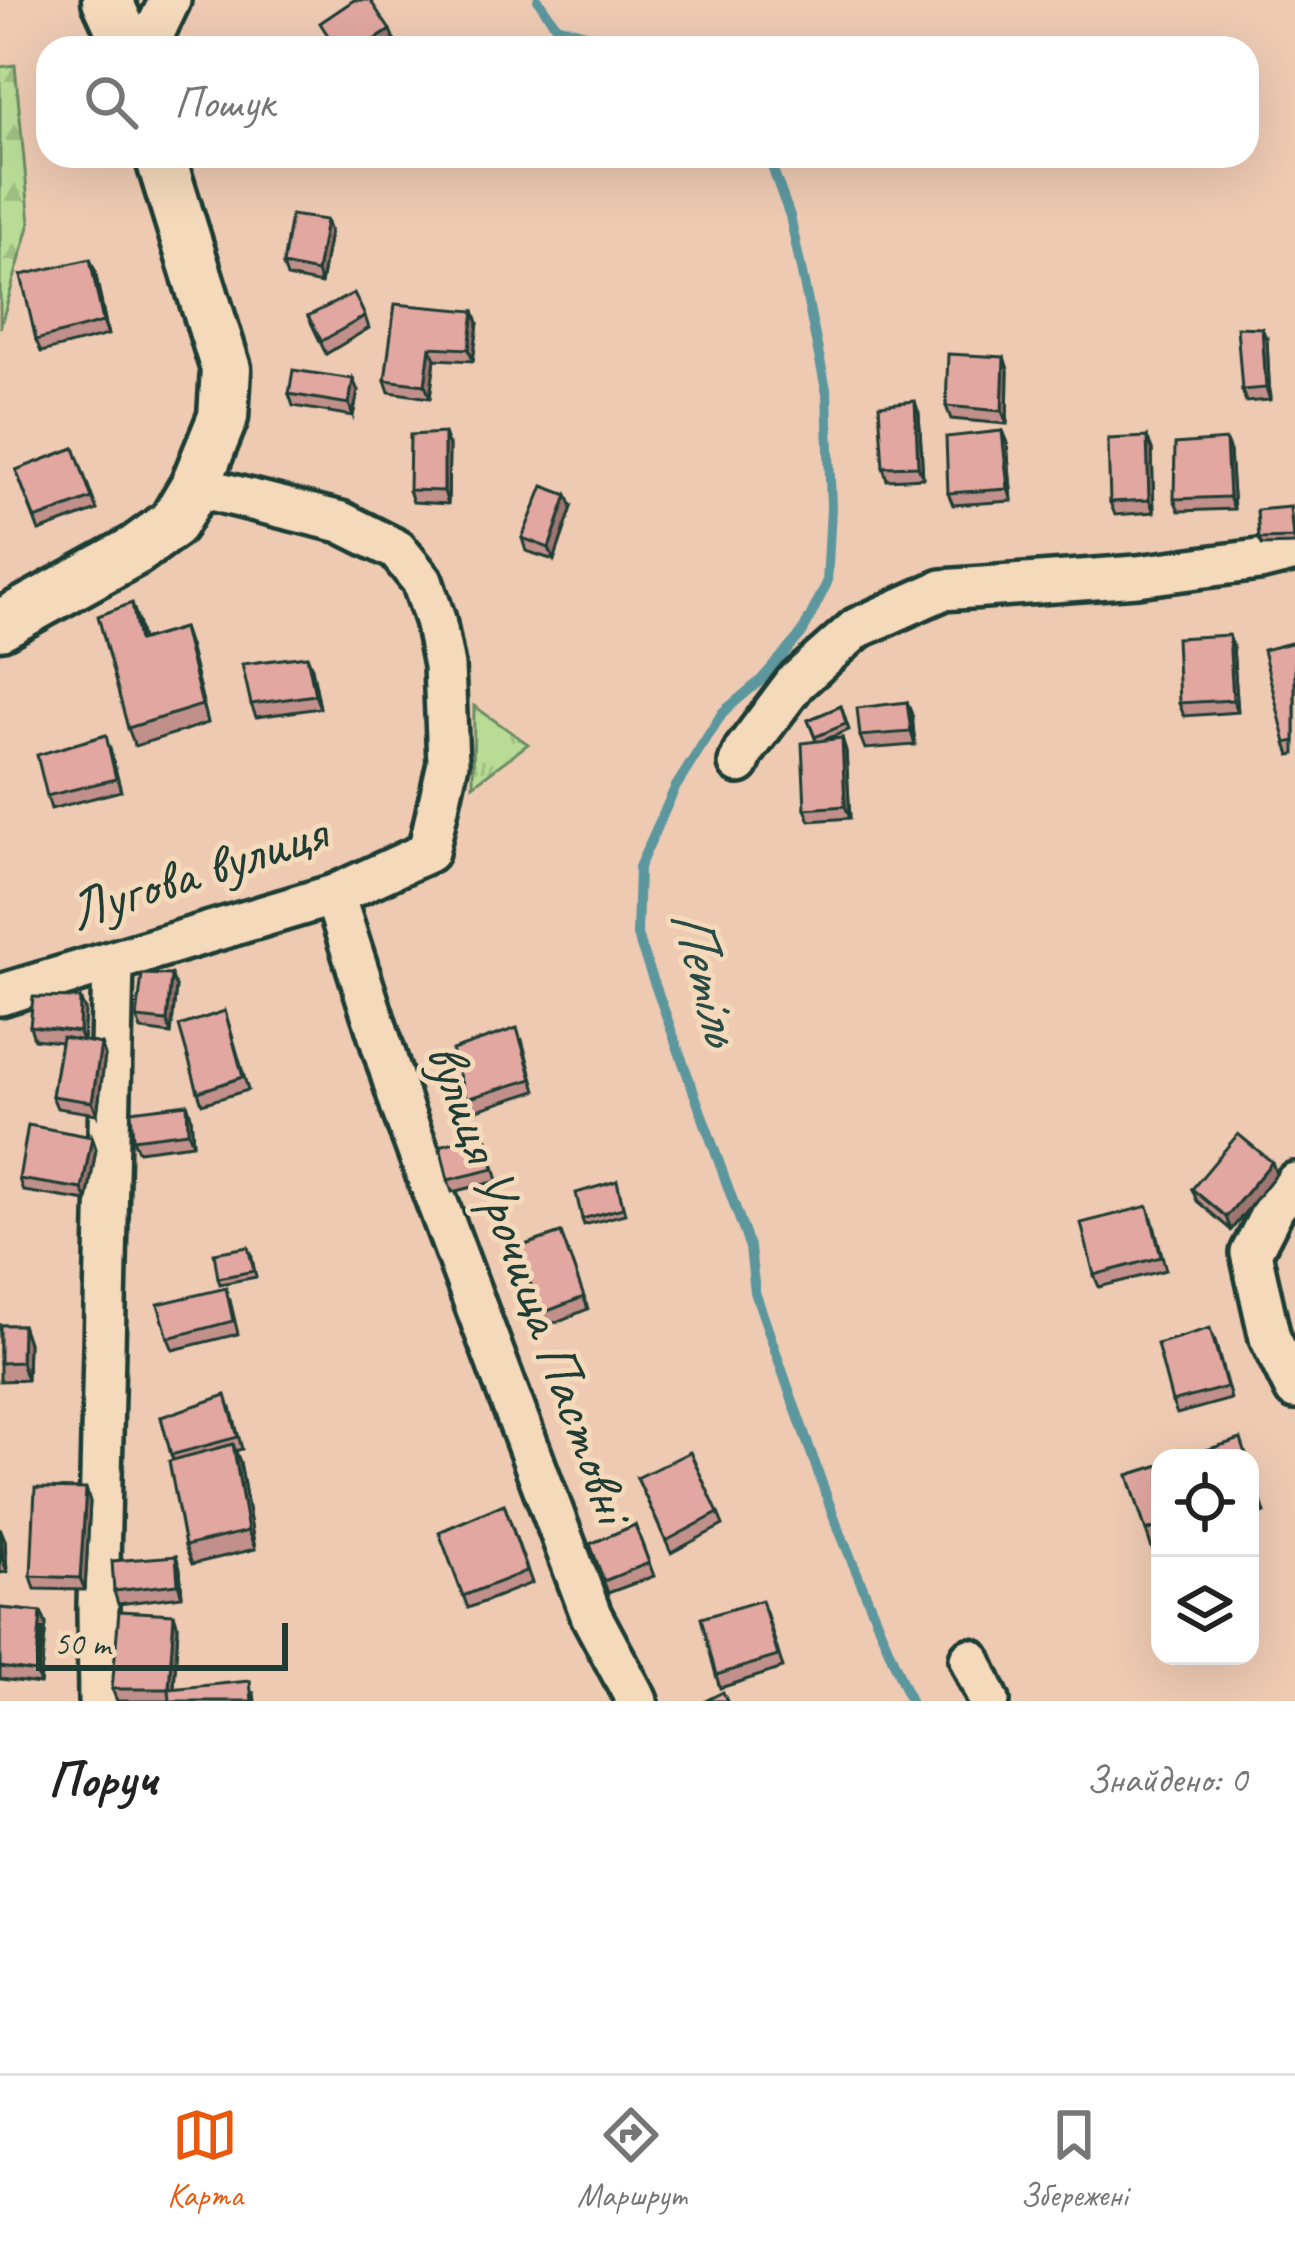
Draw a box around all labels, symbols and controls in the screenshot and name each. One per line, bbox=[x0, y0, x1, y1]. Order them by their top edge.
search box bbox=[36, 36, 1259, 168]
icon: search bbox=[78, 69, 144, 135]
text: Пошук bbox=[174, 74, 274, 131]
street label: Лугова вулиця bbox=[59, 794, 338, 946]
water label: Петіль bbox=[653, 899, 763, 1057]
street label: вулиця Урочища Пастовні bbox=[410, 1032, 652, 1538]
map controls bbox=[1151, 1449, 1259, 1665]
button: locate bbox=[1151, 1449, 1259, 1557]
button: layers bbox=[1151, 1557, 1259, 1665]
scale bar bbox=[36, 1617, 288, 1670]
text: 50 m bbox=[54, 1623, 110, 1665]
text: Поруч bbox=[48, 1747, 157, 1811]
text: Знайдено: 0 bbox=[1086, 1755, 1247, 1804]
tab: Карта bbox=[167, 2102, 243, 2216]
tab: Маршрут bbox=[577, 2102, 686, 2216]
tab: Збережені bbox=[1020, 2102, 1128, 2216]

